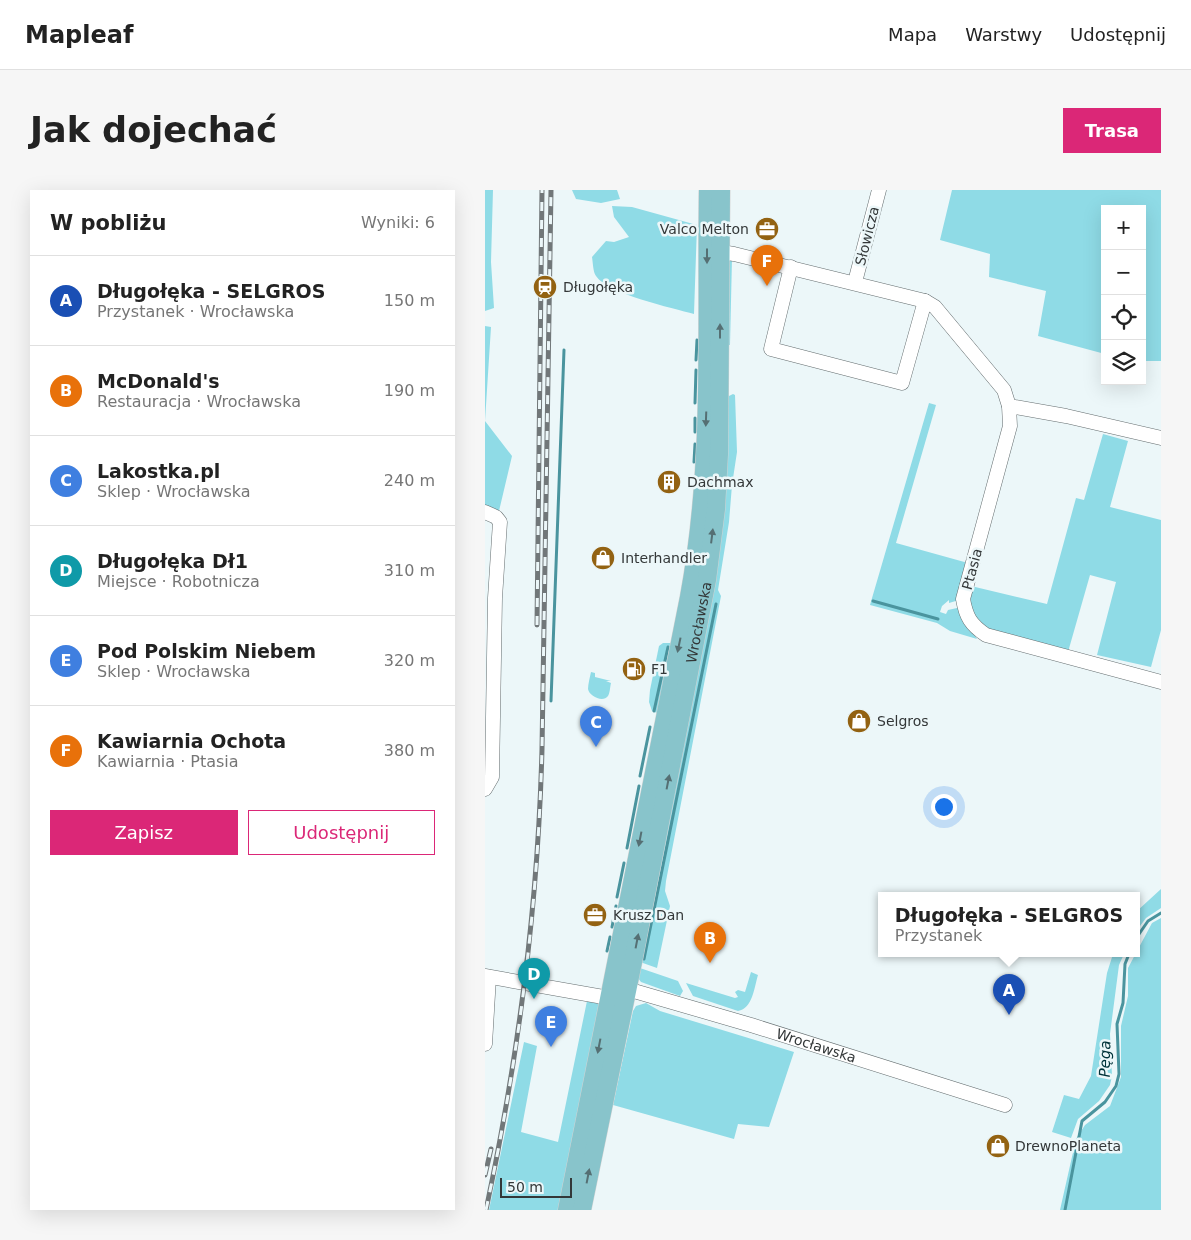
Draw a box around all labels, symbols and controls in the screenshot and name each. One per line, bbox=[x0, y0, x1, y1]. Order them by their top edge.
text: Mapleaf bbox=[25, 21, 133, 49]
text: Mapa bbox=[888, 24, 937, 45]
text: Warstwy bbox=[965, 24, 1042, 45]
text: Udostępnij bbox=[1070, 24, 1166, 45]
button: Trasa bbox=[1063, 108, 1161, 153]
text: Jak dojechać bbox=[30, 110, 277, 150]
street label: Słowicza bbox=[852, 205, 882, 267]
map controls bbox=[1101, 205, 1146, 385]
button: + bbox=[1101, 205, 1146, 250]
text: W pobliżu bbox=[50, 211, 167, 235]
text: Wyniki: 6 bbox=[361, 213, 435, 232]
office icon: Valco Melton bbox=[754, 216, 780, 242]
place label: Valco Melton bbox=[660, 221, 749, 237]
pin: F bbox=[751, 245, 783, 286]
one-way arrow bbox=[703, 248, 711, 264]
button: − bbox=[1101, 250, 1146, 295]
station icon: Długołęka bbox=[532, 274, 558, 300]
place label: Długołęka bbox=[563, 279, 633, 295]
text: Długołęka - SELGROS bbox=[97, 280, 325, 302]
text: A bbox=[60, 291, 72, 310]
text: 150 m bbox=[384, 291, 435, 310]
button: locate bbox=[1101, 295, 1146, 340]
text: Przystanek · Wrocławska bbox=[97, 302, 294, 321]
one-way arrow bbox=[716, 322, 724, 338]
button: layers bbox=[1101, 340, 1146, 385]
text: McDonald's bbox=[97, 370, 220, 392]
text: B bbox=[60, 381, 72, 400]
text: 190 m bbox=[384, 381, 435, 400]
text: Restauracja · Wrocławska bbox=[97, 392, 301, 411]
one-way arrow bbox=[702, 411, 710, 427]
text: Lakostka.pl bbox=[97, 460, 220, 482]
building icon: Dachmax bbox=[656, 469, 682, 495]
text: C bbox=[60, 471, 72, 490]
text: 240 m bbox=[384, 471, 435, 490]
place label: Dachmax bbox=[687, 474, 753, 490]
text: Sklep · Wrocławska bbox=[97, 482, 251, 501]
one-way arrow bbox=[708, 528, 716, 544]
shop icon: Interhandler bbox=[590, 545, 616, 571]
street label: Ptasia bbox=[959, 547, 985, 591]
text: Długołęka Dł1 bbox=[97, 550, 248, 572]
place label: Interhandler bbox=[621, 550, 707, 566]
text: D bbox=[59, 561, 73, 580]
text: 310 m bbox=[384, 561, 435, 580]
text: Miejsce · Robotnicza bbox=[97, 572, 260, 591]
street label: Wrocławska bbox=[683, 580, 714, 665]
one-way arrow bbox=[675, 638, 683, 654]
text: Pod Polskim Niebem bbox=[97, 640, 316, 662]
text: E bbox=[61, 651, 71, 670]
text: 320 m bbox=[384, 651, 435, 670]
fuel station icon: F1 bbox=[621, 656, 647, 682]
place label: F1 bbox=[651, 661, 668, 677]
text: Sklep · Wrocławska bbox=[97, 662, 251, 681]
pin: C bbox=[580, 706, 612, 747]
shop icon: Selgros bbox=[846, 708, 872, 734]
place label: Selgros bbox=[877, 713, 929, 729]
text: Kawiarnia Ochota bbox=[97, 730, 286, 752]
text: F bbox=[61, 741, 71, 760]
text: 380 m bbox=[384, 741, 435, 760]
text: Kawiarnia · Ptasia bbox=[97, 752, 239, 771]
one-way arrow bbox=[664, 773, 672, 789]
your location bbox=[931, 794, 957, 820]
button: Zapisz bbox=[50, 810, 238, 855]
button: Udostępnij bbox=[248, 810, 435, 855]
one-way arrow bbox=[636, 831, 644, 846]
popup bbox=[878, 892, 1140, 957]
office icon: Krusz Dan bbox=[582, 902, 608, 928]
text: Długołęka - SELGROS bbox=[895, 904, 1123, 926]
place label: Krusz Dan bbox=[613, 907, 684, 923]
pin: B bbox=[694, 922, 726, 963]
text: Przystanek bbox=[895, 926, 982, 945]
one-way arrow bbox=[633, 933, 641, 949]
pin: D bbox=[518, 958, 550, 999]
pin: A bbox=[993, 974, 1025, 1015]
pin: E bbox=[535, 1006, 567, 1047]
street label: Wrocławska bbox=[774, 1025, 858, 1066]
one-way arrow bbox=[595, 1038, 603, 1054]
water label: Pęga bbox=[1096, 1040, 1114, 1078]
shop icon: DrewnoPlaneta bbox=[985, 1133, 1011, 1159]
place label: DrewnoPlaneta bbox=[1015, 1138, 1121, 1154]
one-way arrow bbox=[585, 1168, 593, 1184]
scale bar bbox=[500, 1175, 573, 1198]
text: 50 m bbox=[507, 1179, 543, 1195]

